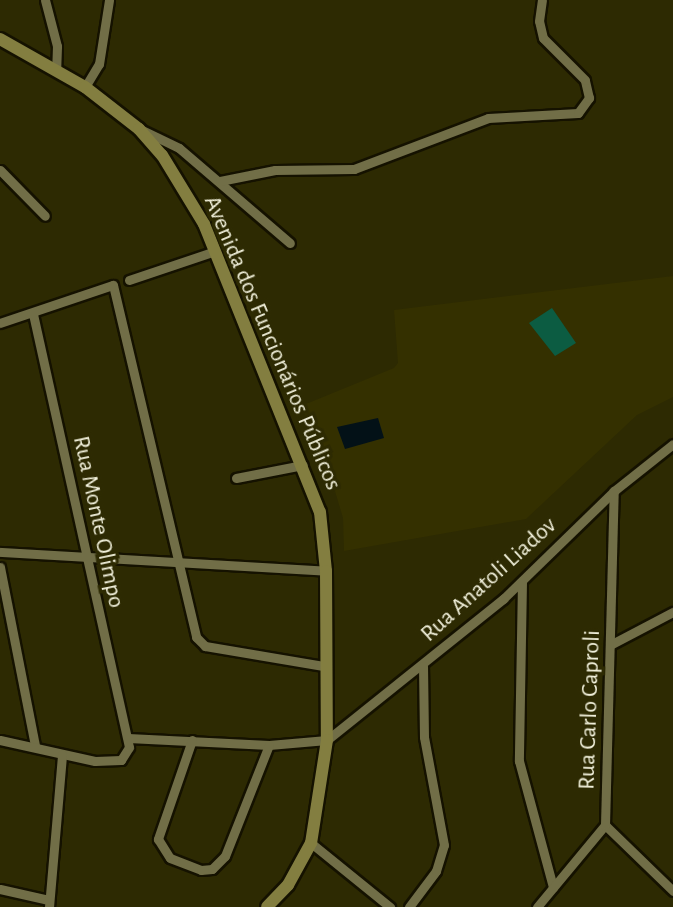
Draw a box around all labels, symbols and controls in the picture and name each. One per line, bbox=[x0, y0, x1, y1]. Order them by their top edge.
street label: Avenida dos Funcionários Públicos bbox=[197, 191, 347, 495]
street label: Rua Monte Olimpo bbox=[66, 433, 130, 611]
street label: Rua Anatoli Liadov bbox=[415, 511, 563, 649]
street label: Rua Carlo Caproli bbox=[573, 630, 607, 790]

